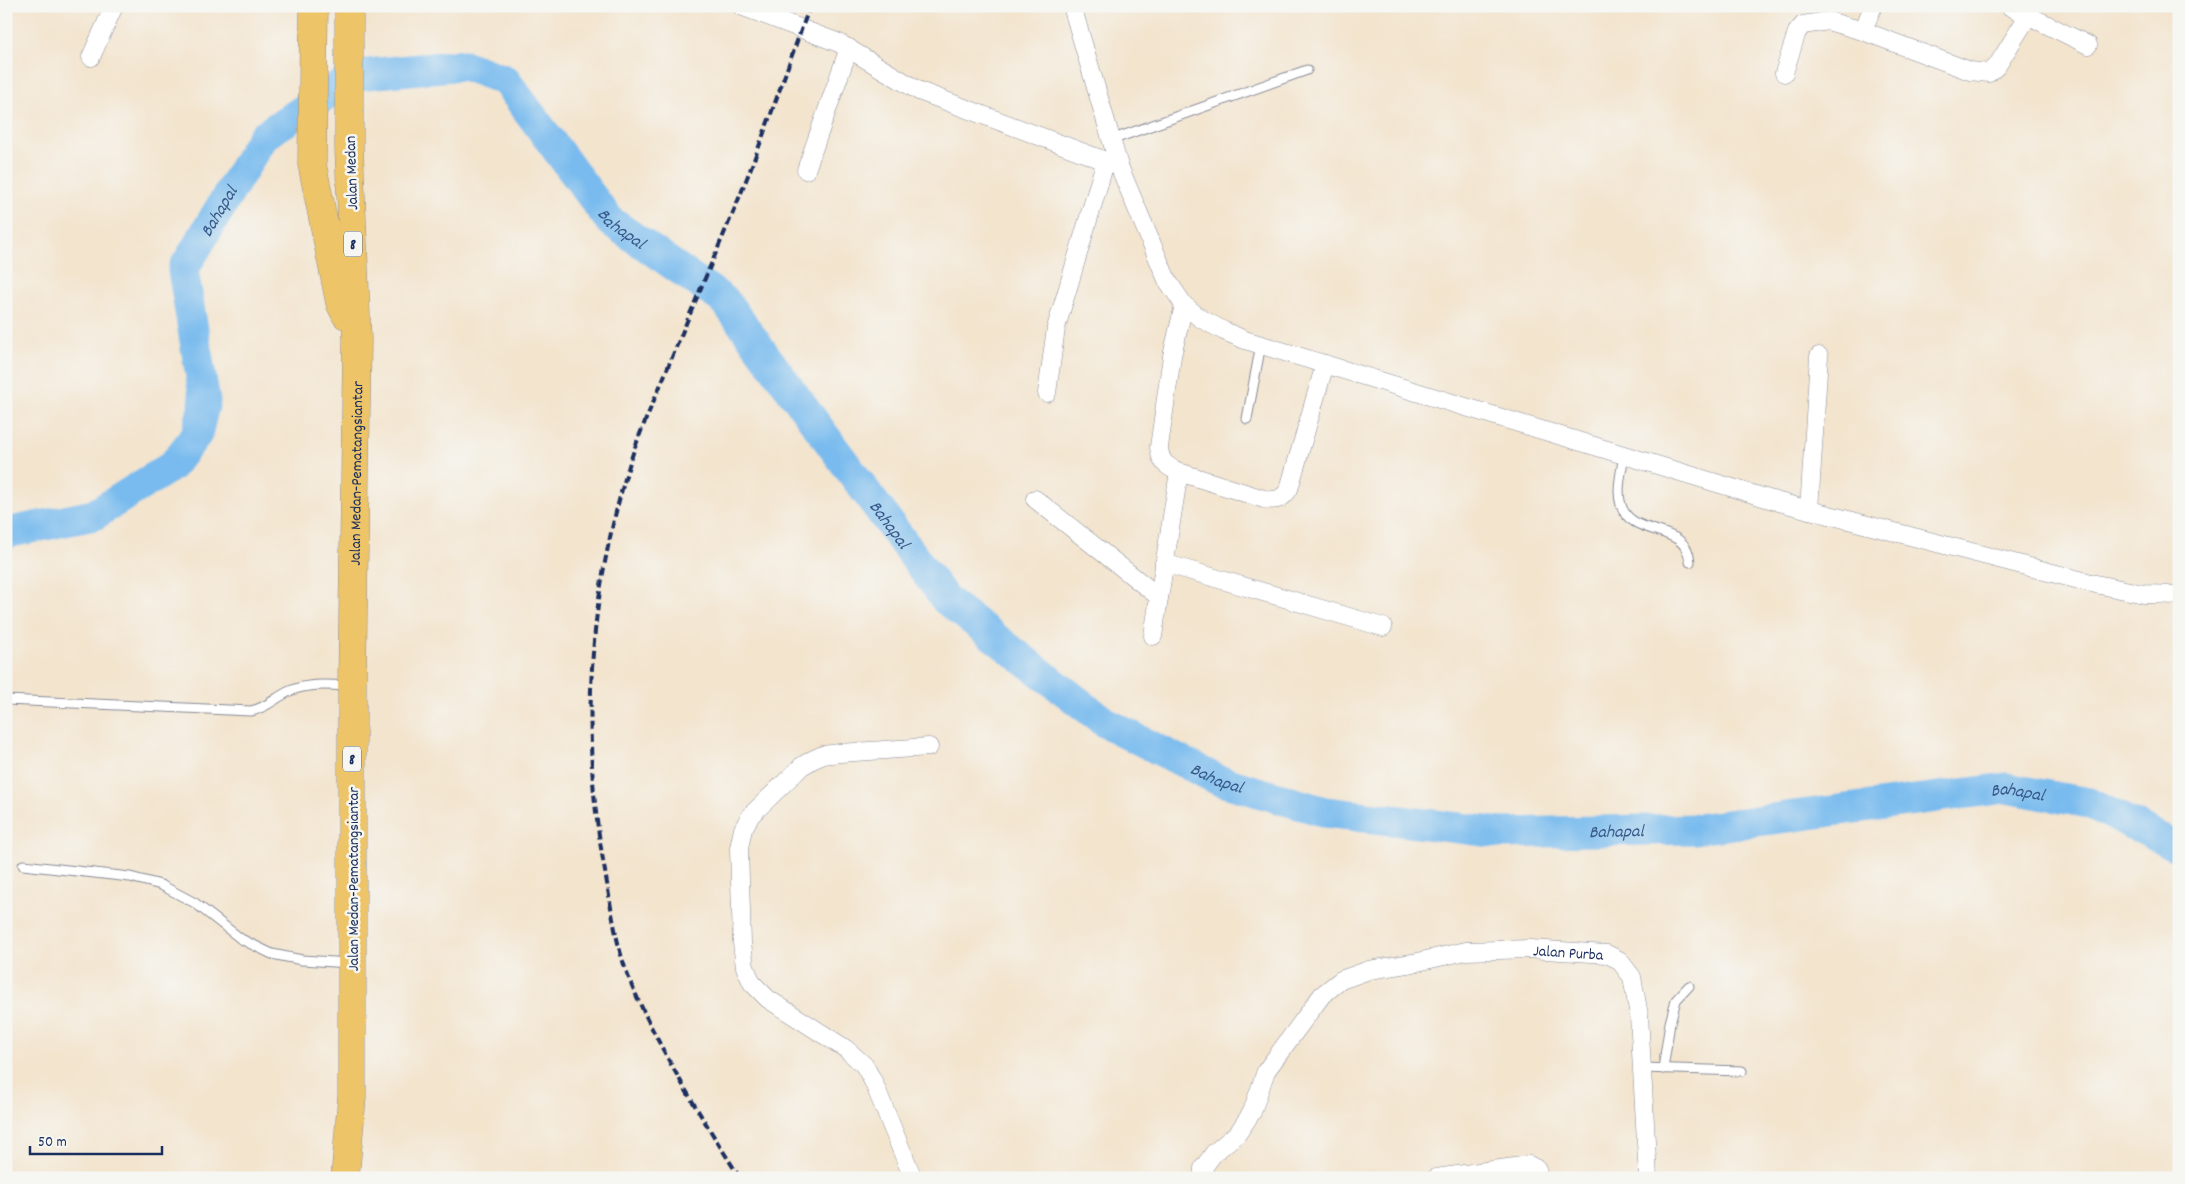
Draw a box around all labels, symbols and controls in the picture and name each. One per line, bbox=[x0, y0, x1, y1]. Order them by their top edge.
street label: Jalan Medan bbox=[340, 135, 365, 211]
water label: Bahapal bbox=[196, 181, 246, 242]
water label: Bahapal bbox=[590, 204, 651, 258]
road number: 8 bbox=[344, 232, 362, 256]
street label: Jalan Medan-Pematangsiantar bbox=[345, 381, 370, 566]
water label: Bahapal bbox=[862, 496, 915, 557]
road number: 8 bbox=[343, 746, 361, 772]
water label: Bahapal bbox=[1185, 758, 1247, 802]
water label: Bahapal bbox=[1989, 778, 2048, 810]
street label: Jalan Medan-Pematangsiantar bbox=[343, 787, 366, 971]
water label: Bahapal bbox=[1589, 820, 1646, 846]
street label: Jalan Purba bbox=[1532, 940, 1604, 968]
scale bar bbox=[30, 1124, 162, 1156]
text: 50 m bbox=[38, 1132, 67, 1154]

